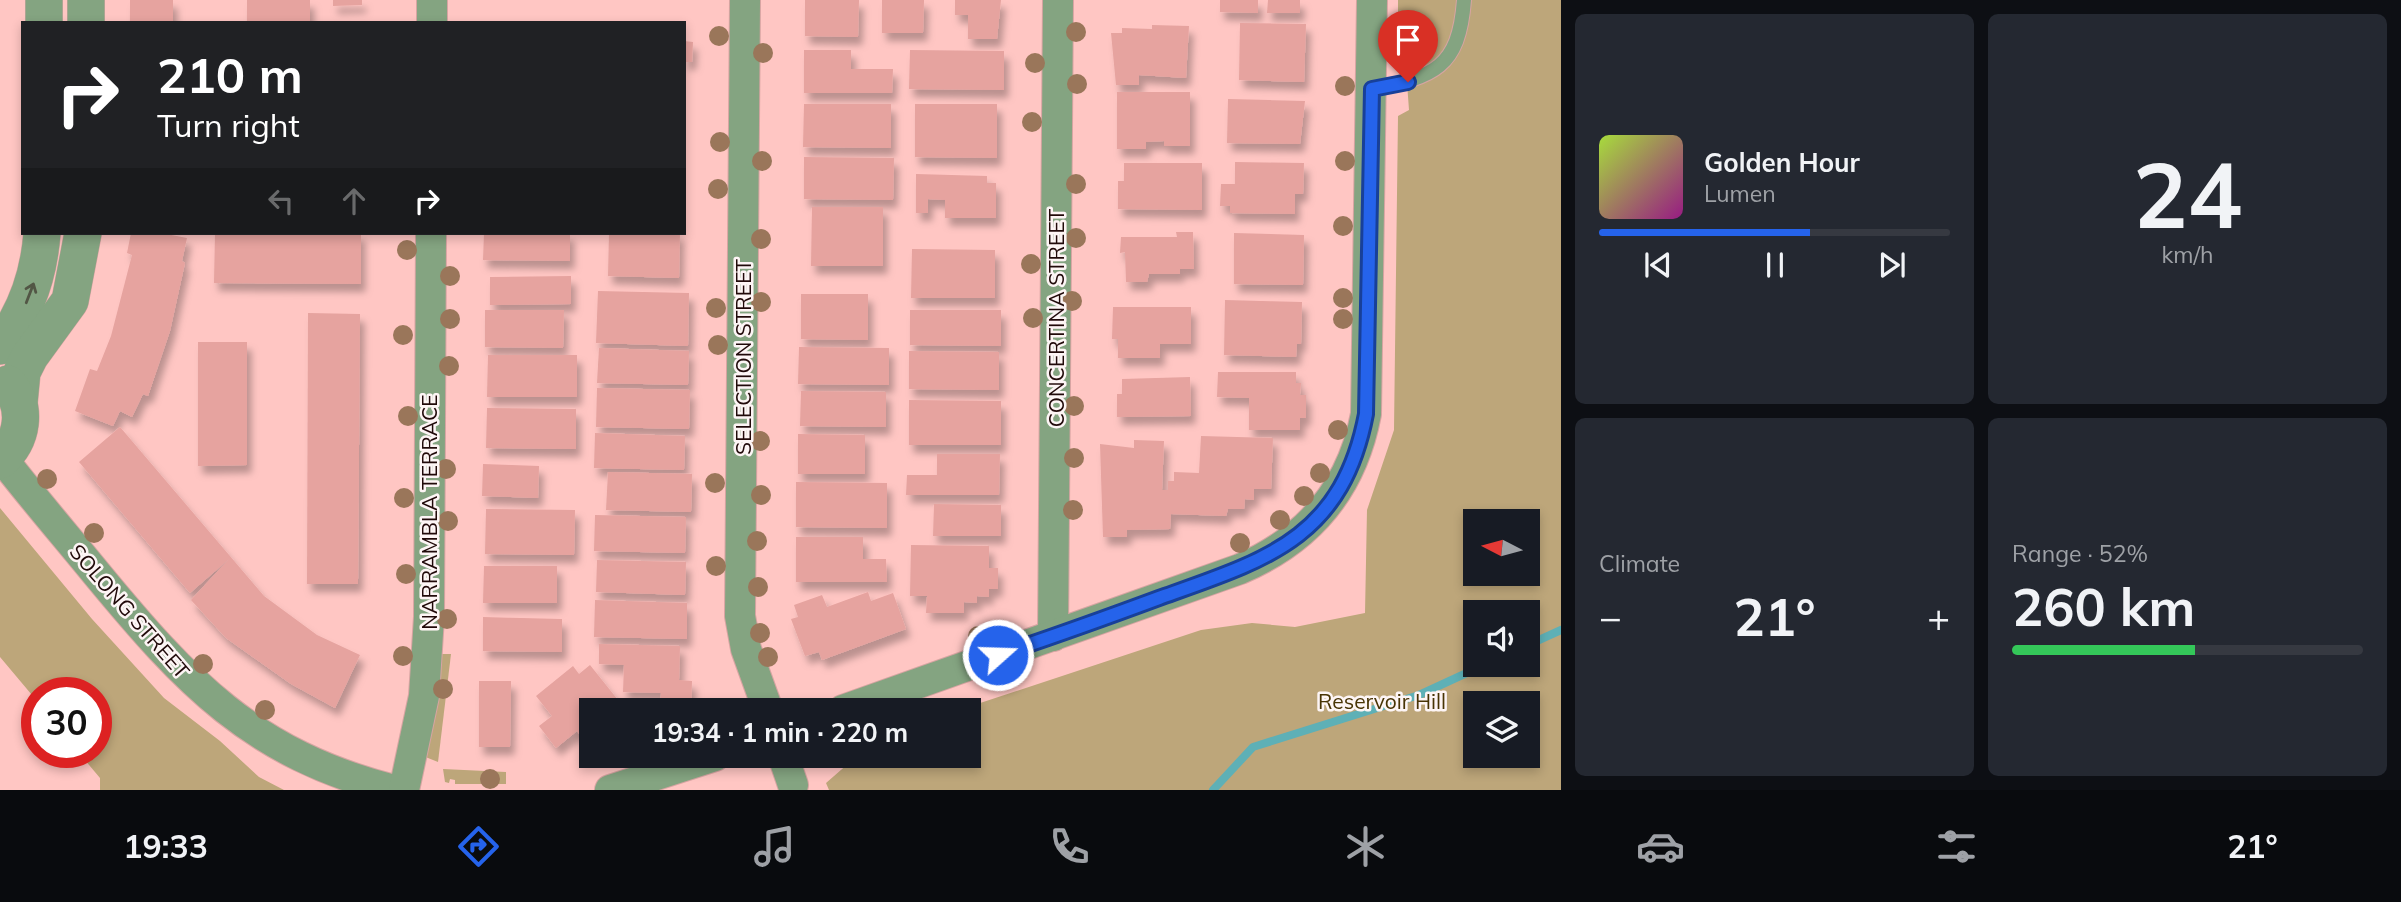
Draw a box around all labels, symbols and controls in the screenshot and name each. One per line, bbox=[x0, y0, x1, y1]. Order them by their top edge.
pin bbox=[1378, 10, 1438, 82]
icon: arrive bbox=[1389, 21, 1427, 59]
text: 210 m bbox=[157, 44, 303, 105]
icon: right bbox=[42, 49, 133, 140]
text: Turn right bbox=[157, 105, 300, 145]
text: 24 bbox=[2133, 137, 2242, 251]
text: Golden Hour bbox=[1704, 146, 1860, 179]
text: Lumen bbox=[1704, 179, 1776, 208]
icon: left bbox=[262, 182, 300, 220]
icon: ahead bbox=[335, 182, 373, 220]
icon: right bbox=[408, 182, 446, 220]
street label: CONCERTINA STREET bbox=[1043, 208, 1069, 427]
text: km/h bbox=[2161, 240, 2214, 269]
icon: previous bbox=[1639, 246, 1677, 284]
icon: pause bbox=[1756, 246, 1794, 284]
icon: next bbox=[1873, 246, 1911, 284]
street label: SELECTION STREET bbox=[730, 259, 756, 455]
one-way arrow bbox=[24, 282, 37, 304]
street label: NARRAMBLA TERRACE bbox=[416, 394, 442, 630]
north arrow bbox=[1463, 509, 1540, 586]
map controls bbox=[1463, 509, 1540, 768]
street label: SOLONG STREET bbox=[64, 538, 196, 684]
text: Range · 52% bbox=[2012, 539, 2148, 568]
text: Climate bbox=[1599, 549, 1680, 578]
text: 260 km bbox=[2012, 574, 2195, 639]
text: 21° bbox=[1733, 584, 1816, 649]
text: − bbox=[1599, 593, 1622, 641]
text: + bbox=[1927, 593, 1950, 641]
button: sound bbox=[1463, 600, 1540, 677]
position arrow bbox=[961, 618, 1035, 692]
speed limit sign: 30 bbox=[21, 677, 112, 768]
park label: Reservoir Hill bbox=[1318, 688, 1446, 714]
button: layers bbox=[1463, 691, 1540, 768]
text: 19:34 · 1 min · 220 m bbox=[652, 716, 908, 749]
icon: directions bbox=[454, 822, 503, 871]
icon: music bbox=[750, 822, 799, 871]
icon: phone bbox=[1045, 822, 1094, 871]
icon: climate bbox=[1341, 822, 1390, 871]
icon: car bbox=[1636, 822, 1685, 871]
icon: filters bbox=[1932, 822, 1981, 871]
text: 19:33 bbox=[123, 826, 208, 866]
text: 21° bbox=[2227, 826, 2278, 866]

